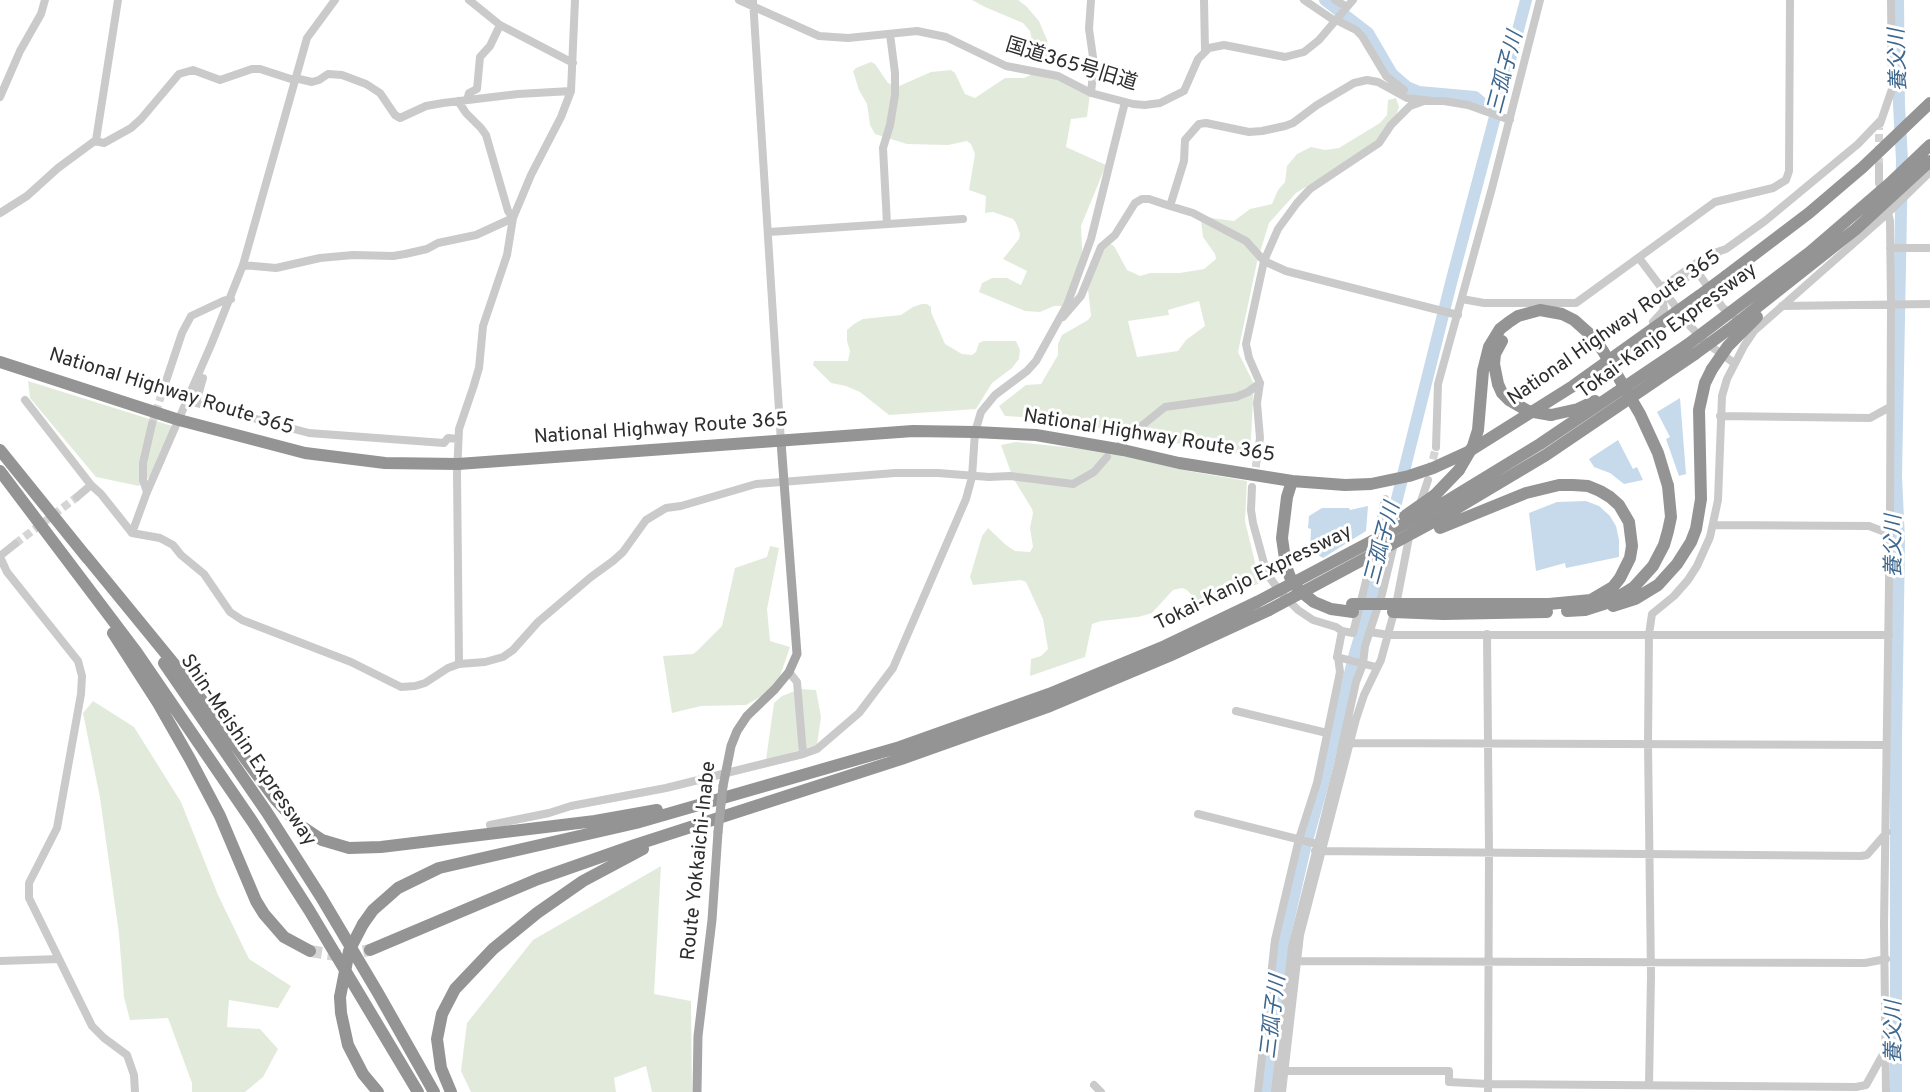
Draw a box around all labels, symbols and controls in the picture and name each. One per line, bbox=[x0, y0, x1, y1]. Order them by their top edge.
water label: 養父川 bbox=[1886, 28, 1914, 92]
water label: 三孤子川 bbox=[1484, 29, 1530, 117]
street label: 国道365号旧道 bbox=[1002, 35, 1140, 97]
street label: National Highway Route 365 bbox=[1504, 246, 1726, 412]
street label: Tokai-Kanjo Expressway bbox=[1573, 259, 1763, 405]
street label: National Highway Route 365 bbox=[46, 344, 296, 442]
street label: National Highway Route 365 bbox=[1021, 405, 1277, 469]
street label: National Highway Route 365 bbox=[533, 409, 789, 451]
water label: 三孤子川 bbox=[1361, 500, 1407, 588]
water label: 養父川 bbox=[1883, 515, 1909, 577]
street label: Tokai-Kanjo Expressway bbox=[1152, 521, 1356, 637]
street label: Shin-Meishin Expressway bbox=[174, 651, 320, 851]
street label: Route Yokkaichi-Inabe bbox=[678, 760, 722, 962]
water label: 三孤子川 bbox=[1257, 974, 1293, 1060]
water label: 養父川 bbox=[1883, 1001, 1909, 1063]

